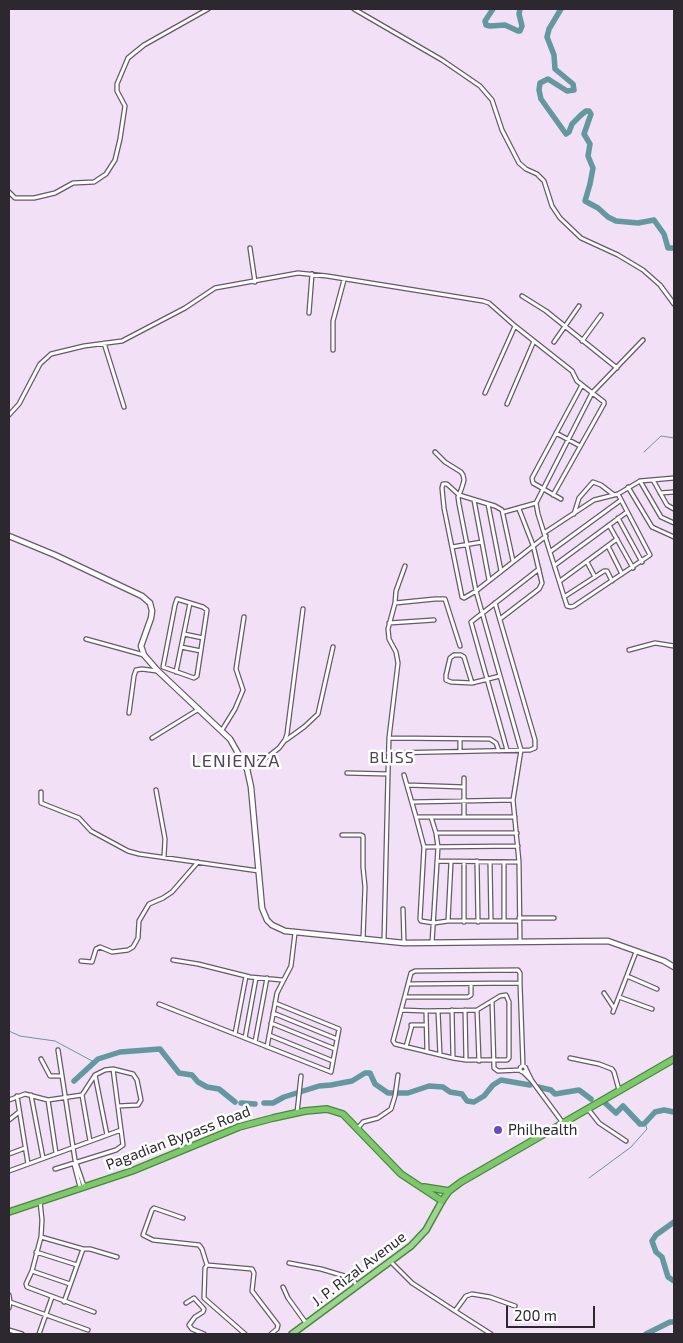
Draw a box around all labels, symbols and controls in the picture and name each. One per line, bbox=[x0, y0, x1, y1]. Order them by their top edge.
district label: BLISS bbox=[369, 748, 415, 768]
district label: LENIENZA bbox=[191, 750, 281, 772]
street label: Pagadian Bypass Road bbox=[103, 1102, 253, 1174]
place label: Philhealth bbox=[508, 1121, 578, 1139]
marker: Philhealth bbox=[492, 1124, 504, 1136]
street label: J. P. Rizal Avenue bbox=[308, 1228, 410, 1310]
scale bar bbox=[508, 1296, 597, 1328]
text: 200 m bbox=[514, 1306, 557, 1324]

